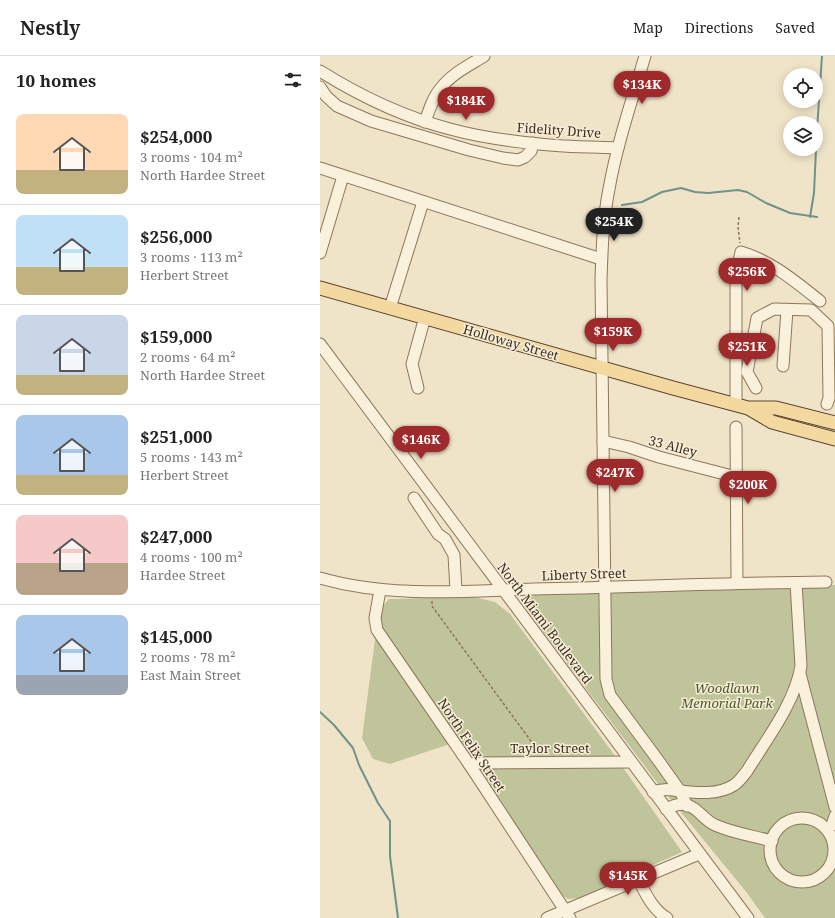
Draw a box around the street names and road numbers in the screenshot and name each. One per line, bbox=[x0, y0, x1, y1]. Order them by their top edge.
street label: Fidelity Drive bbox=[516, 118, 602, 142]
street label: Holloway Street bbox=[461, 320, 561, 364]
street label: 33 Alley bbox=[647, 431, 700, 461]
street label: North Miami Boulevard bbox=[493, 559, 597, 687]
street label: Liberty Street bbox=[541, 564, 627, 584]
street label: North Felix Street bbox=[434, 695, 510, 796]
street label: Taylor Street bbox=[510, 739, 590, 757]

